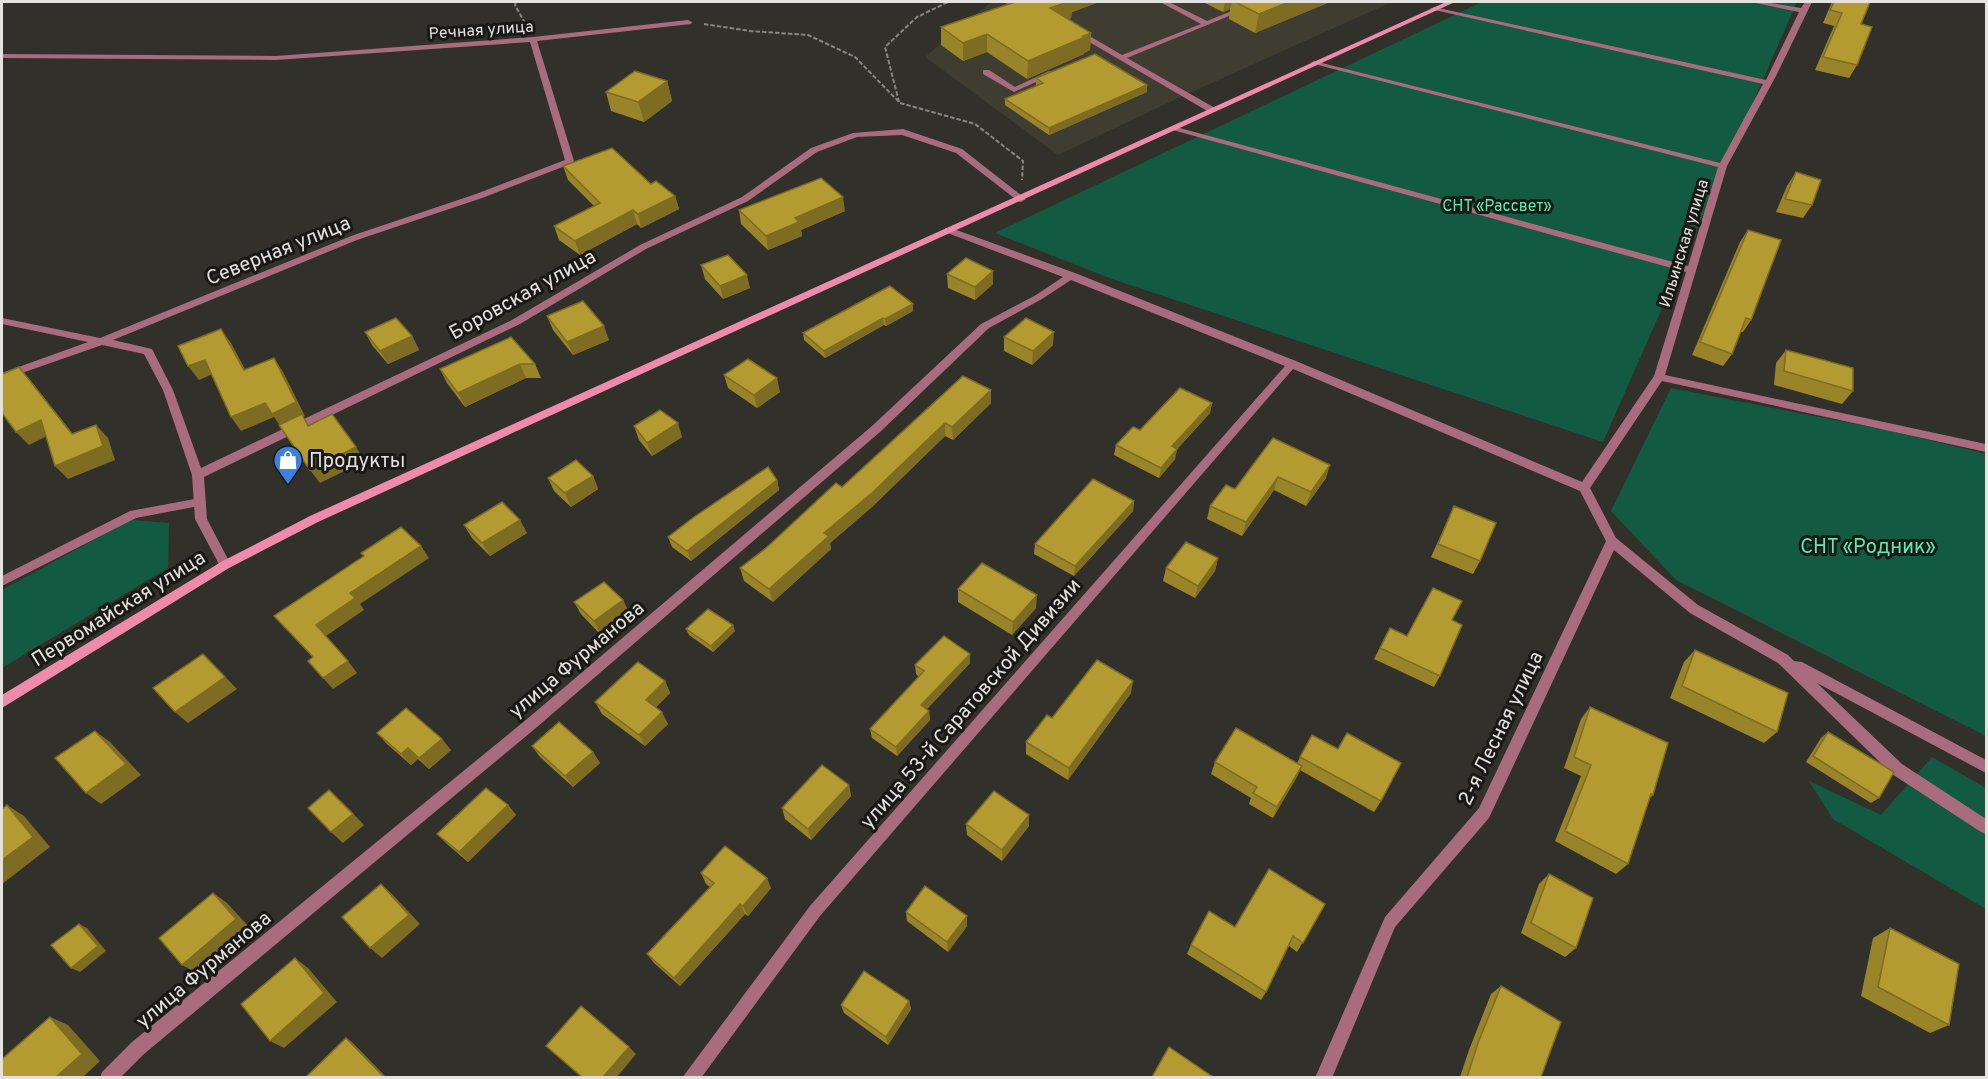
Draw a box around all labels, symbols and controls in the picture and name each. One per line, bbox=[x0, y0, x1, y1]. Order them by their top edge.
street label: Речная улица bbox=[428, 17, 534, 45]
street label: Ильинская улица bbox=[1656, 177, 1714, 310]
park label: СНТ «Рассвет» bbox=[1442, 197, 1552, 217]
street label: Северная улица bbox=[203, 211, 355, 293]
street label: Боровская улица bbox=[445, 245, 601, 347]
shop icon: Продукты bbox=[272, 444, 304, 486]
place label: Продукты bbox=[309, 449, 405, 475]
park label: СНТ «Родник» bbox=[1800, 535, 1936, 561]
street label: Первомайская улица bbox=[27, 546, 211, 674]
street label: улица 53-й Саратовской Дивизии bbox=[855, 574, 1088, 835]
street label: улица Фурманова bbox=[504, 596, 650, 725]
street label: 2-я Лесная улица bbox=[1453, 648, 1550, 810]
street label: улица Фурманова bbox=[131, 906, 277, 1035]

